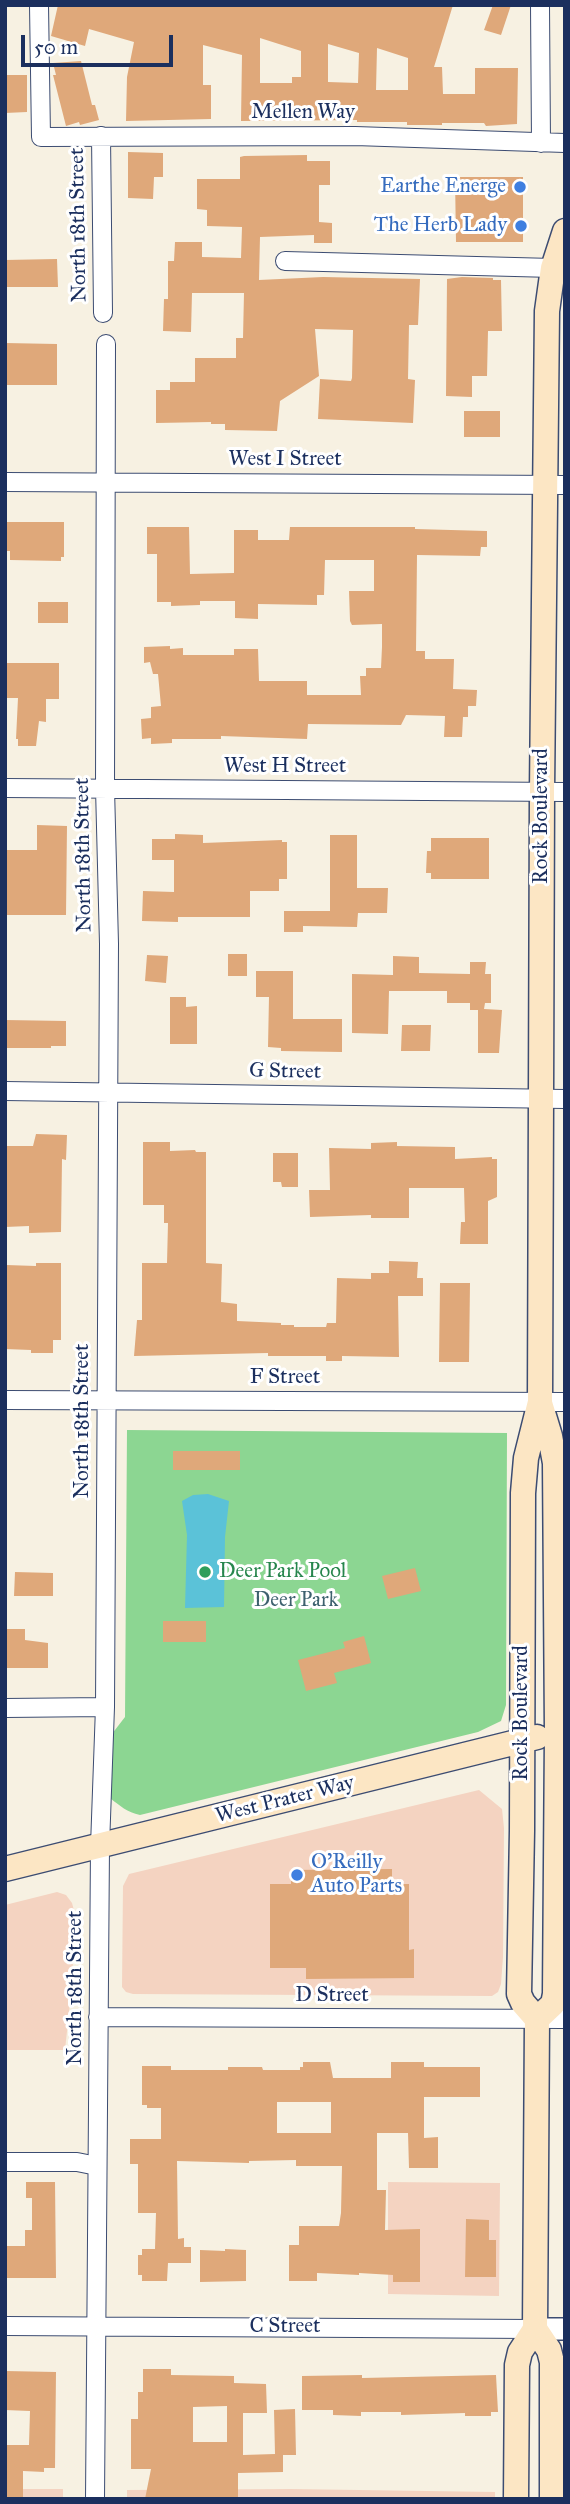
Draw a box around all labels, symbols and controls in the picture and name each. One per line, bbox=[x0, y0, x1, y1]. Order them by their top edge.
scale bar bbox=[24, 21, 177, 65]
text: 50 m bbox=[34, 34, 78, 60]
street label: Mellen Way bbox=[251, 100, 355, 126]
street label: North 18th Street bbox=[65, 147, 93, 303]
place label: Earthe Energe bbox=[380, 174, 506, 200]
marker: Earthe Energe bbox=[512, 179, 528, 195]
place label: The Herb Lady bbox=[374, 213, 507, 239]
marker: The Herb Lady bbox=[513, 218, 529, 234]
street label: West I Street bbox=[228, 447, 342, 473]
street label: Rock Boulevard bbox=[529, 748, 555, 884]
street label: West H Street bbox=[224, 754, 346, 780]
street label: North 18th Street bbox=[70, 777, 98, 933]
street label: G Street bbox=[249, 1059, 321, 1085]
street label: North 18th Street bbox=[70, 1344, 96, 1498]
street label: F Street bbox=[250, 1365, 320, 1391]
place label: Deer Park Pool bbox=[219, 1559, 347, 1585]
marker: Deer Park Pool bbox=[197, 1564, 213, 1580]
park label: Deer Park bbox=[254, 1588, 338, 1614]
street label: Rock Boulevard bbox=[509, 1645, 535, 1781]
street label: West Prater Way bbox=[213, 1771, 357, 1829]
place label: O'Reilly Auto Parts bbox=[311, 1850, 402, 1900]
marker: O'Reilly Auto Parts bbox=[289, 1867, 305, 1883]
street label: North 18th Street bbox=[63, 1911, 89, 2065]
street label: D Street bbox=[295, 1983, 369, 2009]
street label: C Street bbox=[249, 2314, 321, 2340]

